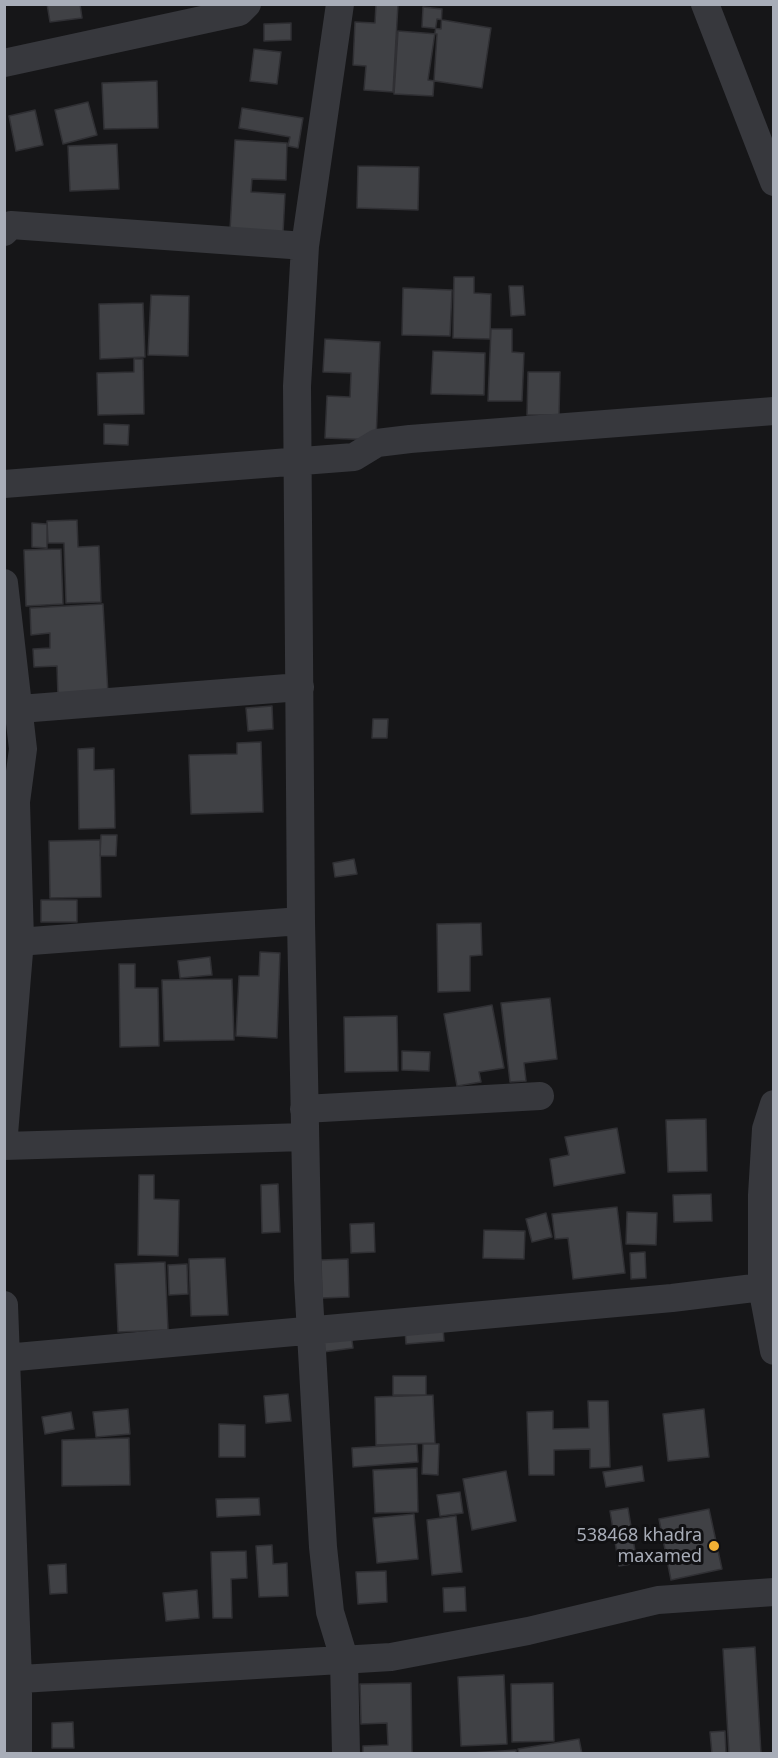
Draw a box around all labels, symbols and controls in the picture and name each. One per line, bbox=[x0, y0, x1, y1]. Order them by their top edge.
place label: 538468 khadra maxamed bbox=[576, 1525, 702, 1568]
marker: 538468 khadra maxamed bbox=[707, 1539, 721, 1553]

